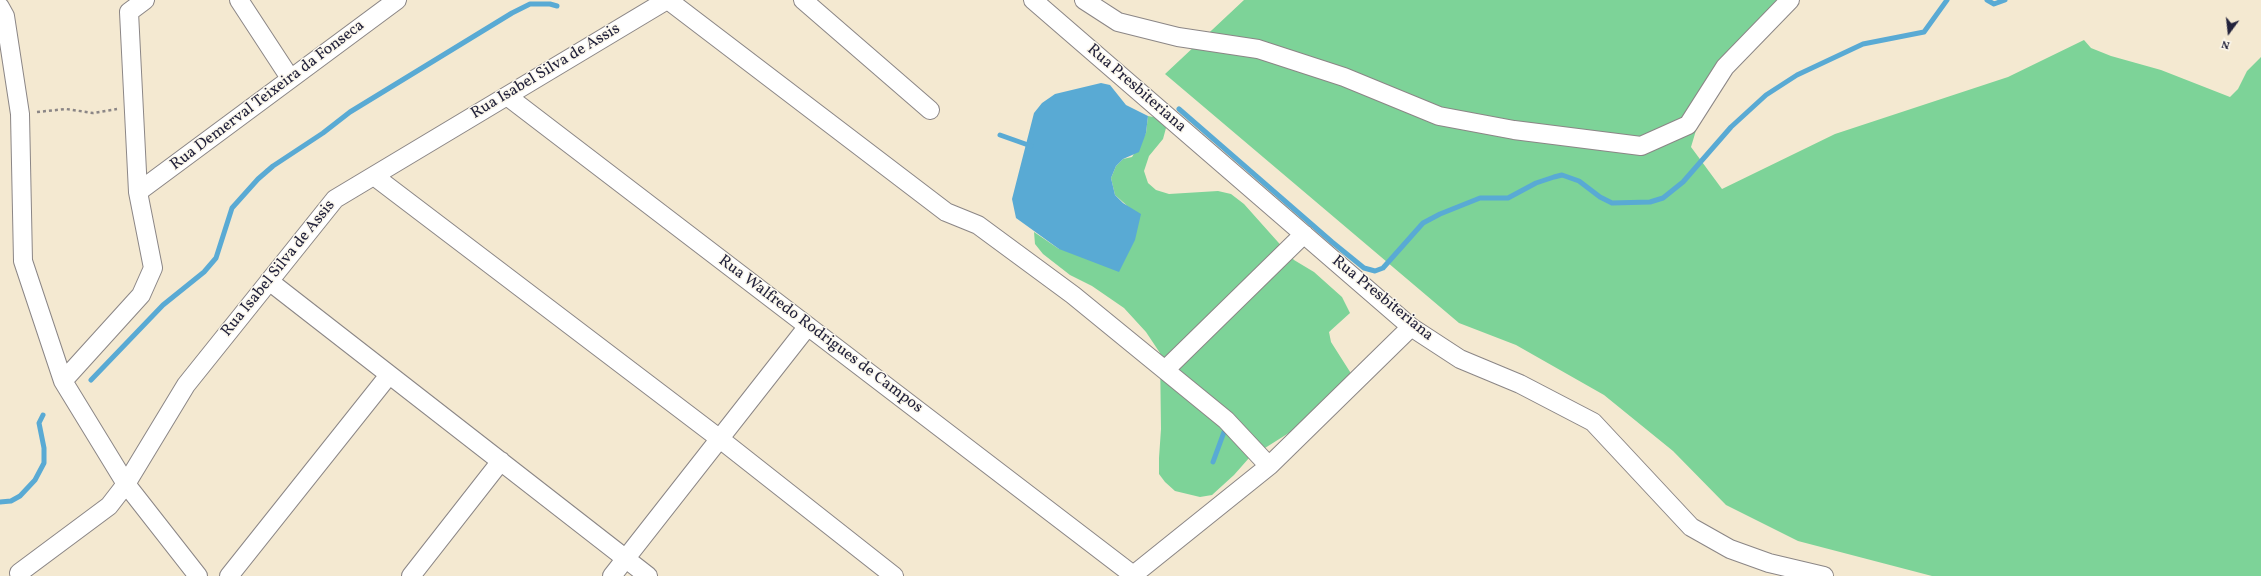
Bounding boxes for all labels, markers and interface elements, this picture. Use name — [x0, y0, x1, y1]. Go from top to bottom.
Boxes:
north arrow — [2209, 12, 2249, 52]
street label: Rua Demerval Teixeira da Fonseca — [167, 17, 369, 175]
street label: Rua Isabel Silva de Assis — [468, 20, 624, 124]
text: N — [2220, 36, 2232, 52]
street label: Rua Presbiteriana — [1082, 41, 1190, 137]
street label: Rua Isabel Silva de Assis — [218, 197, 340, 341]
street label: Rua Walfredo Rodrigues de Campos — [714, 252, 926, 418]
street label: Rua Presbiteriana — [1327, 252, 1437, 346]

